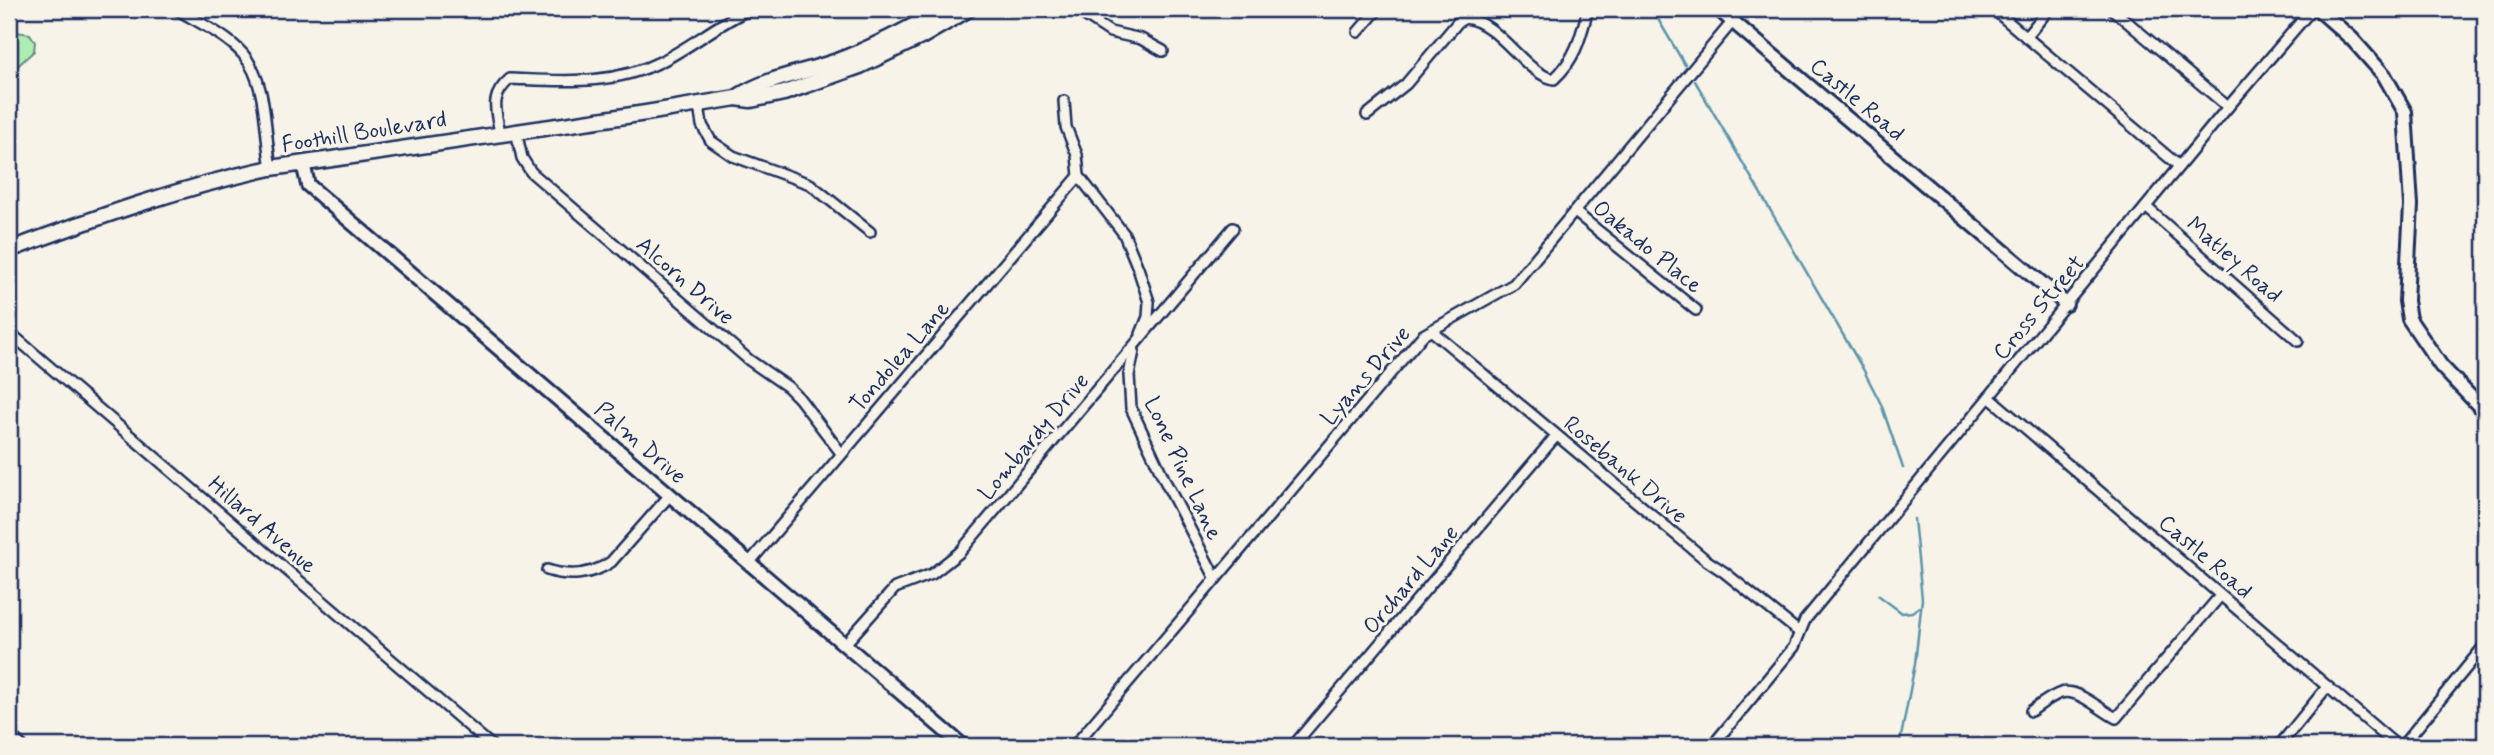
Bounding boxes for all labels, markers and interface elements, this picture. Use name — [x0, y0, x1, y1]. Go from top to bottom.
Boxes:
street label: Castle Road — [1803, 52, 1911, 149]
street label: Foothill Boulevard — [280, 105, 449, 161]
street label: Oakado Place — [1586, 194, 1708, 301]
street label: Matley Road — [2179, 210, 2288, 311]
street label: Alcorn Drive — [629, 231, 740, 333]
street label: Cross Street — [1987, 249, 2092, 367]
street label: Tondolea Lane — [844, 295, 957, 420]
street label: Lyans Drive — [1315, 320, 1418, 433]
street label: Lombardy Drive — [972, 367, 1097, 507]
street label: Lone Pine Lane — [1136, 392, 1229, 546]
street label: Palm Drive — [588, 395, 692, 492]
street label: Rosebank Drive — [1556, 410, 1693, 531]
street label: Hillard Avenue — [201, 470, 323, 581]
street label: Castle Road — [2151, 508, 2258, 607]
street label: Orchard Lane — [1357, 519, 1466, 641]

